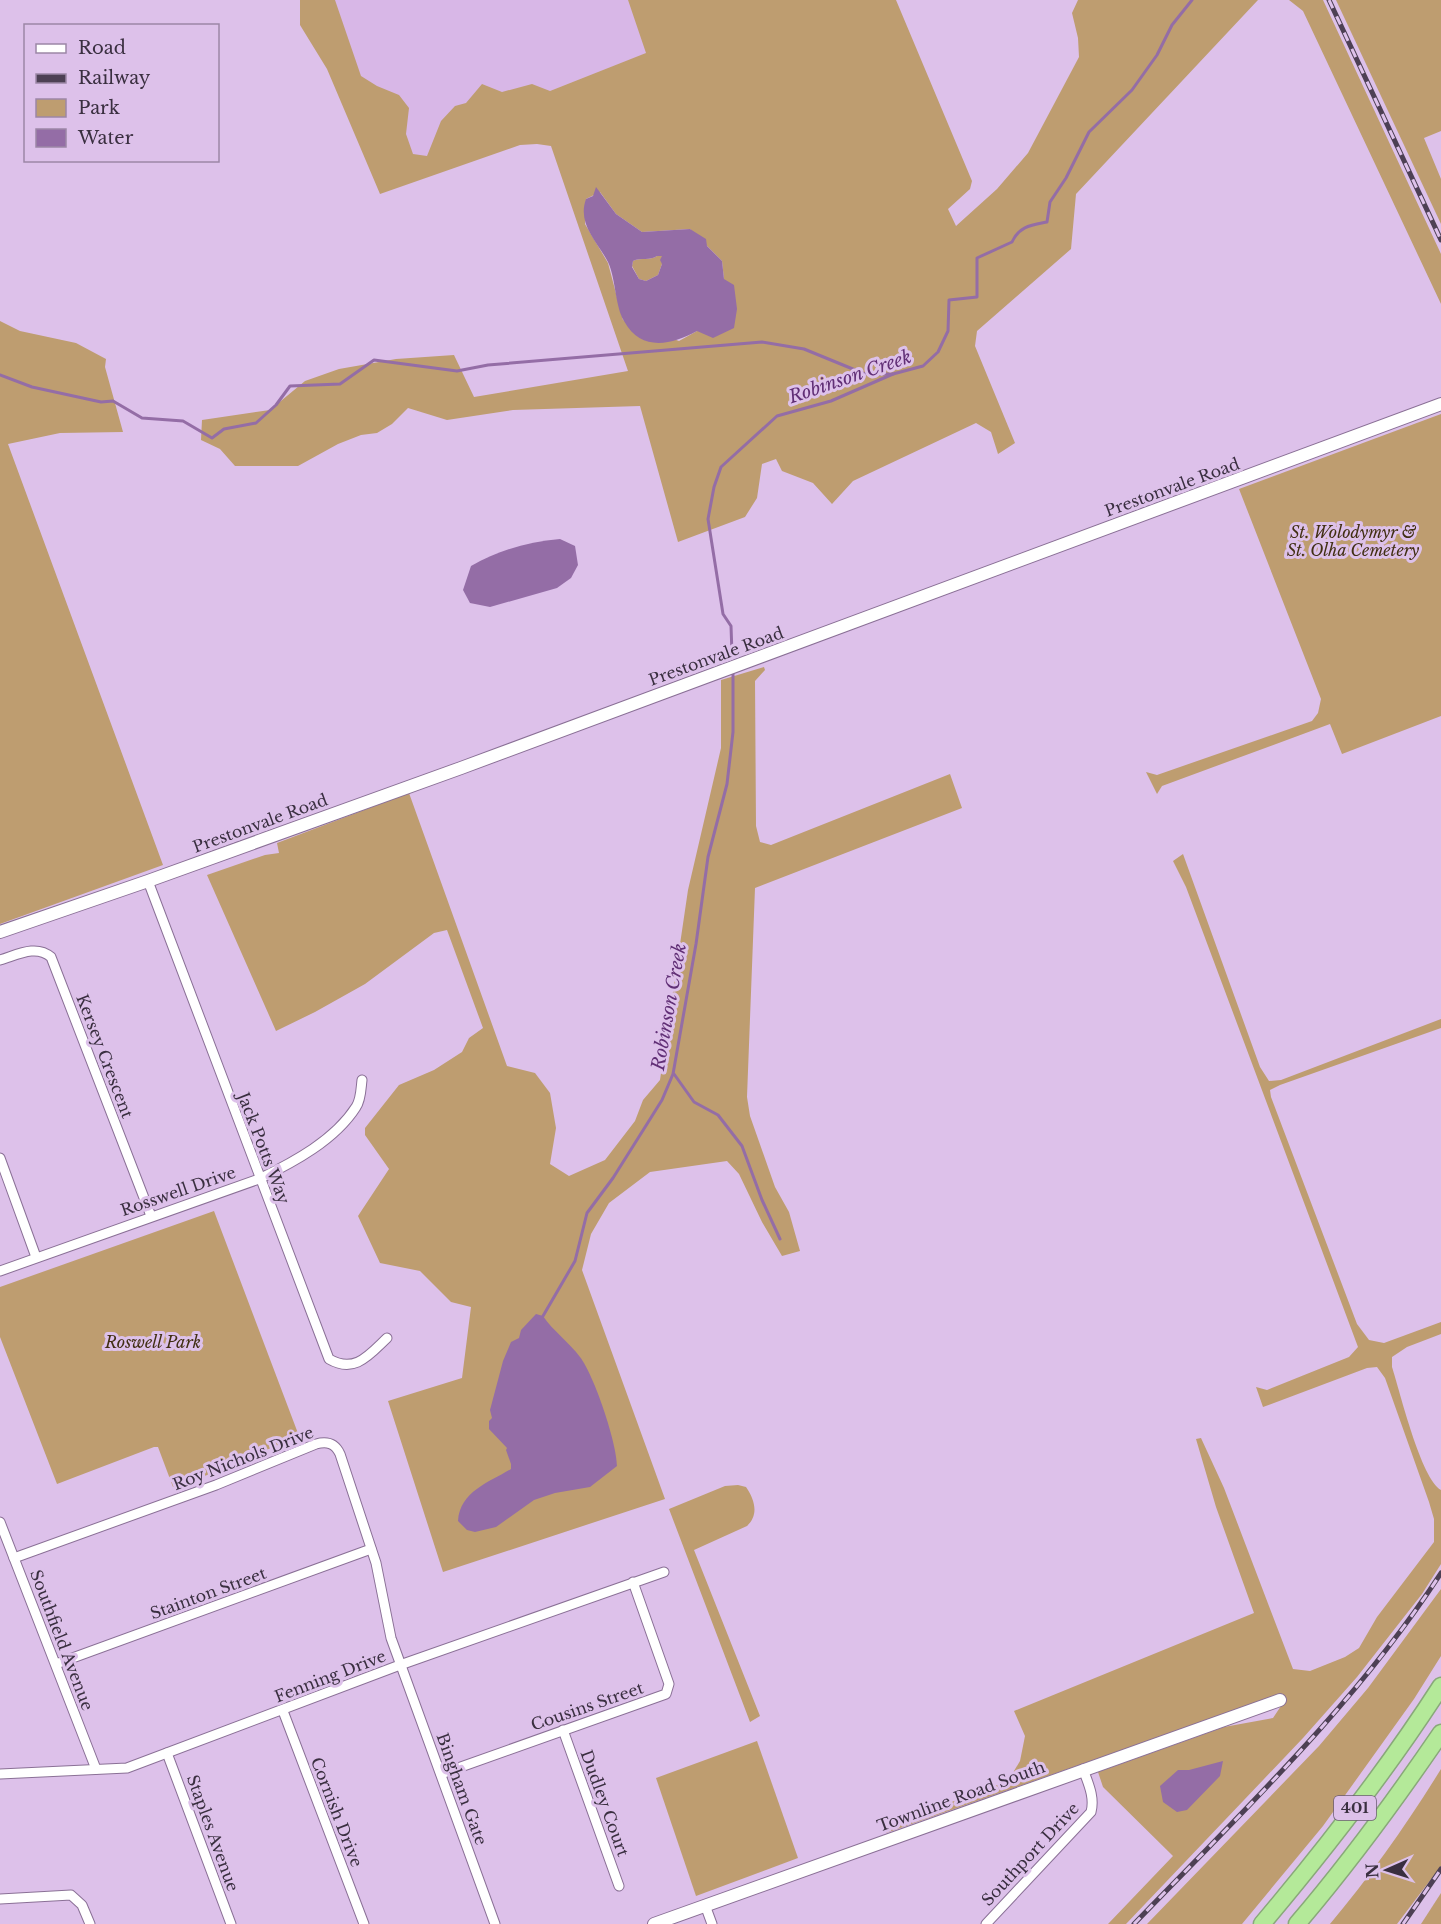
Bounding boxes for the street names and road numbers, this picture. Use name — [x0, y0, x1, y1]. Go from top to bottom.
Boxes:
street label: Prestonvale Road — [1102, 453, 1242, 521]
street label: Prestonvale Road — [646, 622, 786, 690]
street label: Prestonvale Road — [190, 789, 330, 857]
street label: Kersey Crescent — [72, 991, 138, 1121]
street label: Jack Potts Way — [233, 1088, 295, 1207]
street label: Rosswell Drive — [118, 1162, 238, 1220]
street label: Roy Nichols Drive — [170, 1422, 316, 1494]
street label: Stainton Street — [147, 1563, 269, 1623]
street label: Southfield Avenue — [26, 1567, 98, 1713]
street label: Fenning Drive — [272, 1646, 388, 1706]
street label: Cousins Street — [528, 1677, 646, 1735]
street label: Bingham Gate — [432, 1730, 492, 1848]
street label: Dudley Court — [576, 1747, 634, 1859]
street label: Cornish Drive — [307, 1754, 367, 1870]
street label: Townline Road South — [874, 1756, 1048, 1836]
street label: Staples Avenue — [183, 1772, 243, 1894]
road number: 401 — [1334, 1796, 1376, 1820]
street label: Southport Drive — [977, 1798, 1083, 1910]

